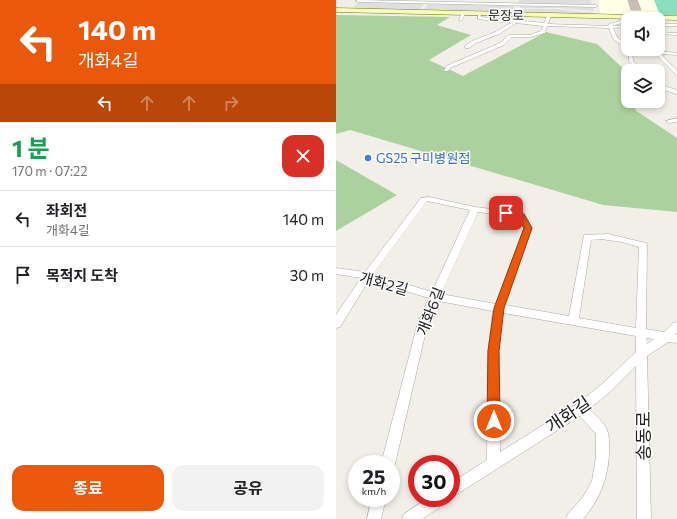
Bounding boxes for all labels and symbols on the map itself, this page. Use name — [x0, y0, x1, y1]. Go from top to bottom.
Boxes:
street label: 문장로 — [488, 7, 524, 23]
place label: GS25 구미병원점 — [376, 150, 470, 166]
marker: GS25 구미병원점 — [363, 153, 373, 163]
pin — [489, 196, 523, 230]
street label: 개화2길 — [358, 268, 410, 298]
street label: 개화6길 — [413, 284, 447, 338]
street label: 개화길 — [541, 391, 595, 437]
position arrow — [473, 400, 515, 442]
street label: 송동로 — [632, 411, 654, 461]
speed limit sign: 30 — [408, 455, 460, 507]

